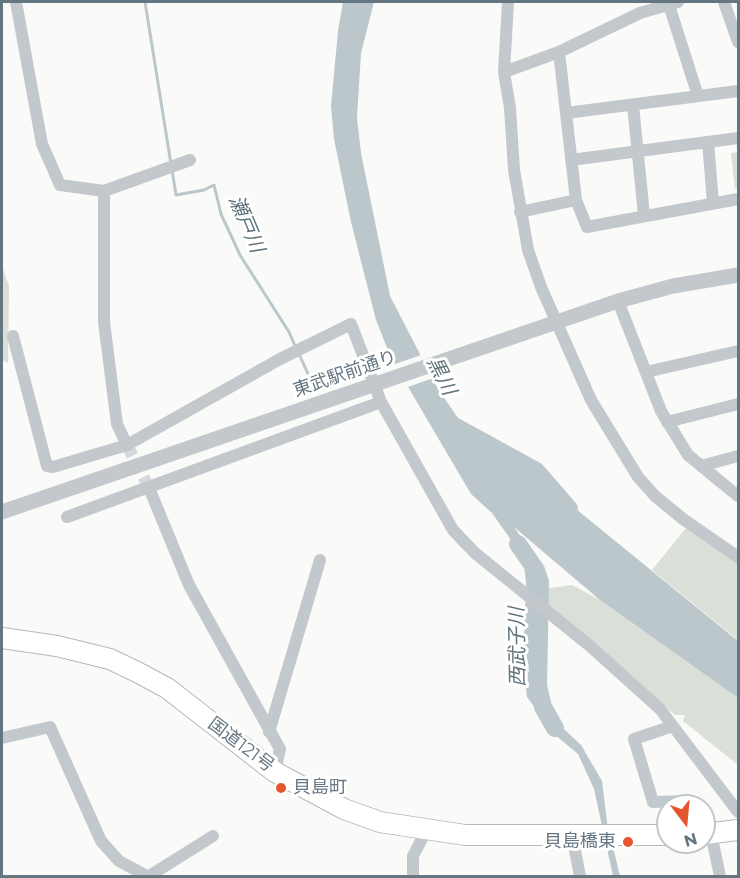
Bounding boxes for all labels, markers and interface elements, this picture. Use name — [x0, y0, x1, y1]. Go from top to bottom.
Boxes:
water label: 瀬戸川 — [223, 192, 269, 256]
street label: 東武駅前通り — [290, 346, 400, 402]
water label: 黒川 — [421, 353, 461, 399]
water label: 西武子川 — [505, 607, 531, 687]
street label: 国道121号 — [204, 713, 278, 777]
place label: 貝島町 — [293, 777, 347, 799]
marker: 貝島町 — [274, 781, 288, 795]
north arrow — [656, 794, 716, 854]
text: N — [682, 829, 699, 851]
place label: 貝島橋東 — [544, 831, 616, 853]
marker: 貝島橋東 — [621, 835, 635, 849]

